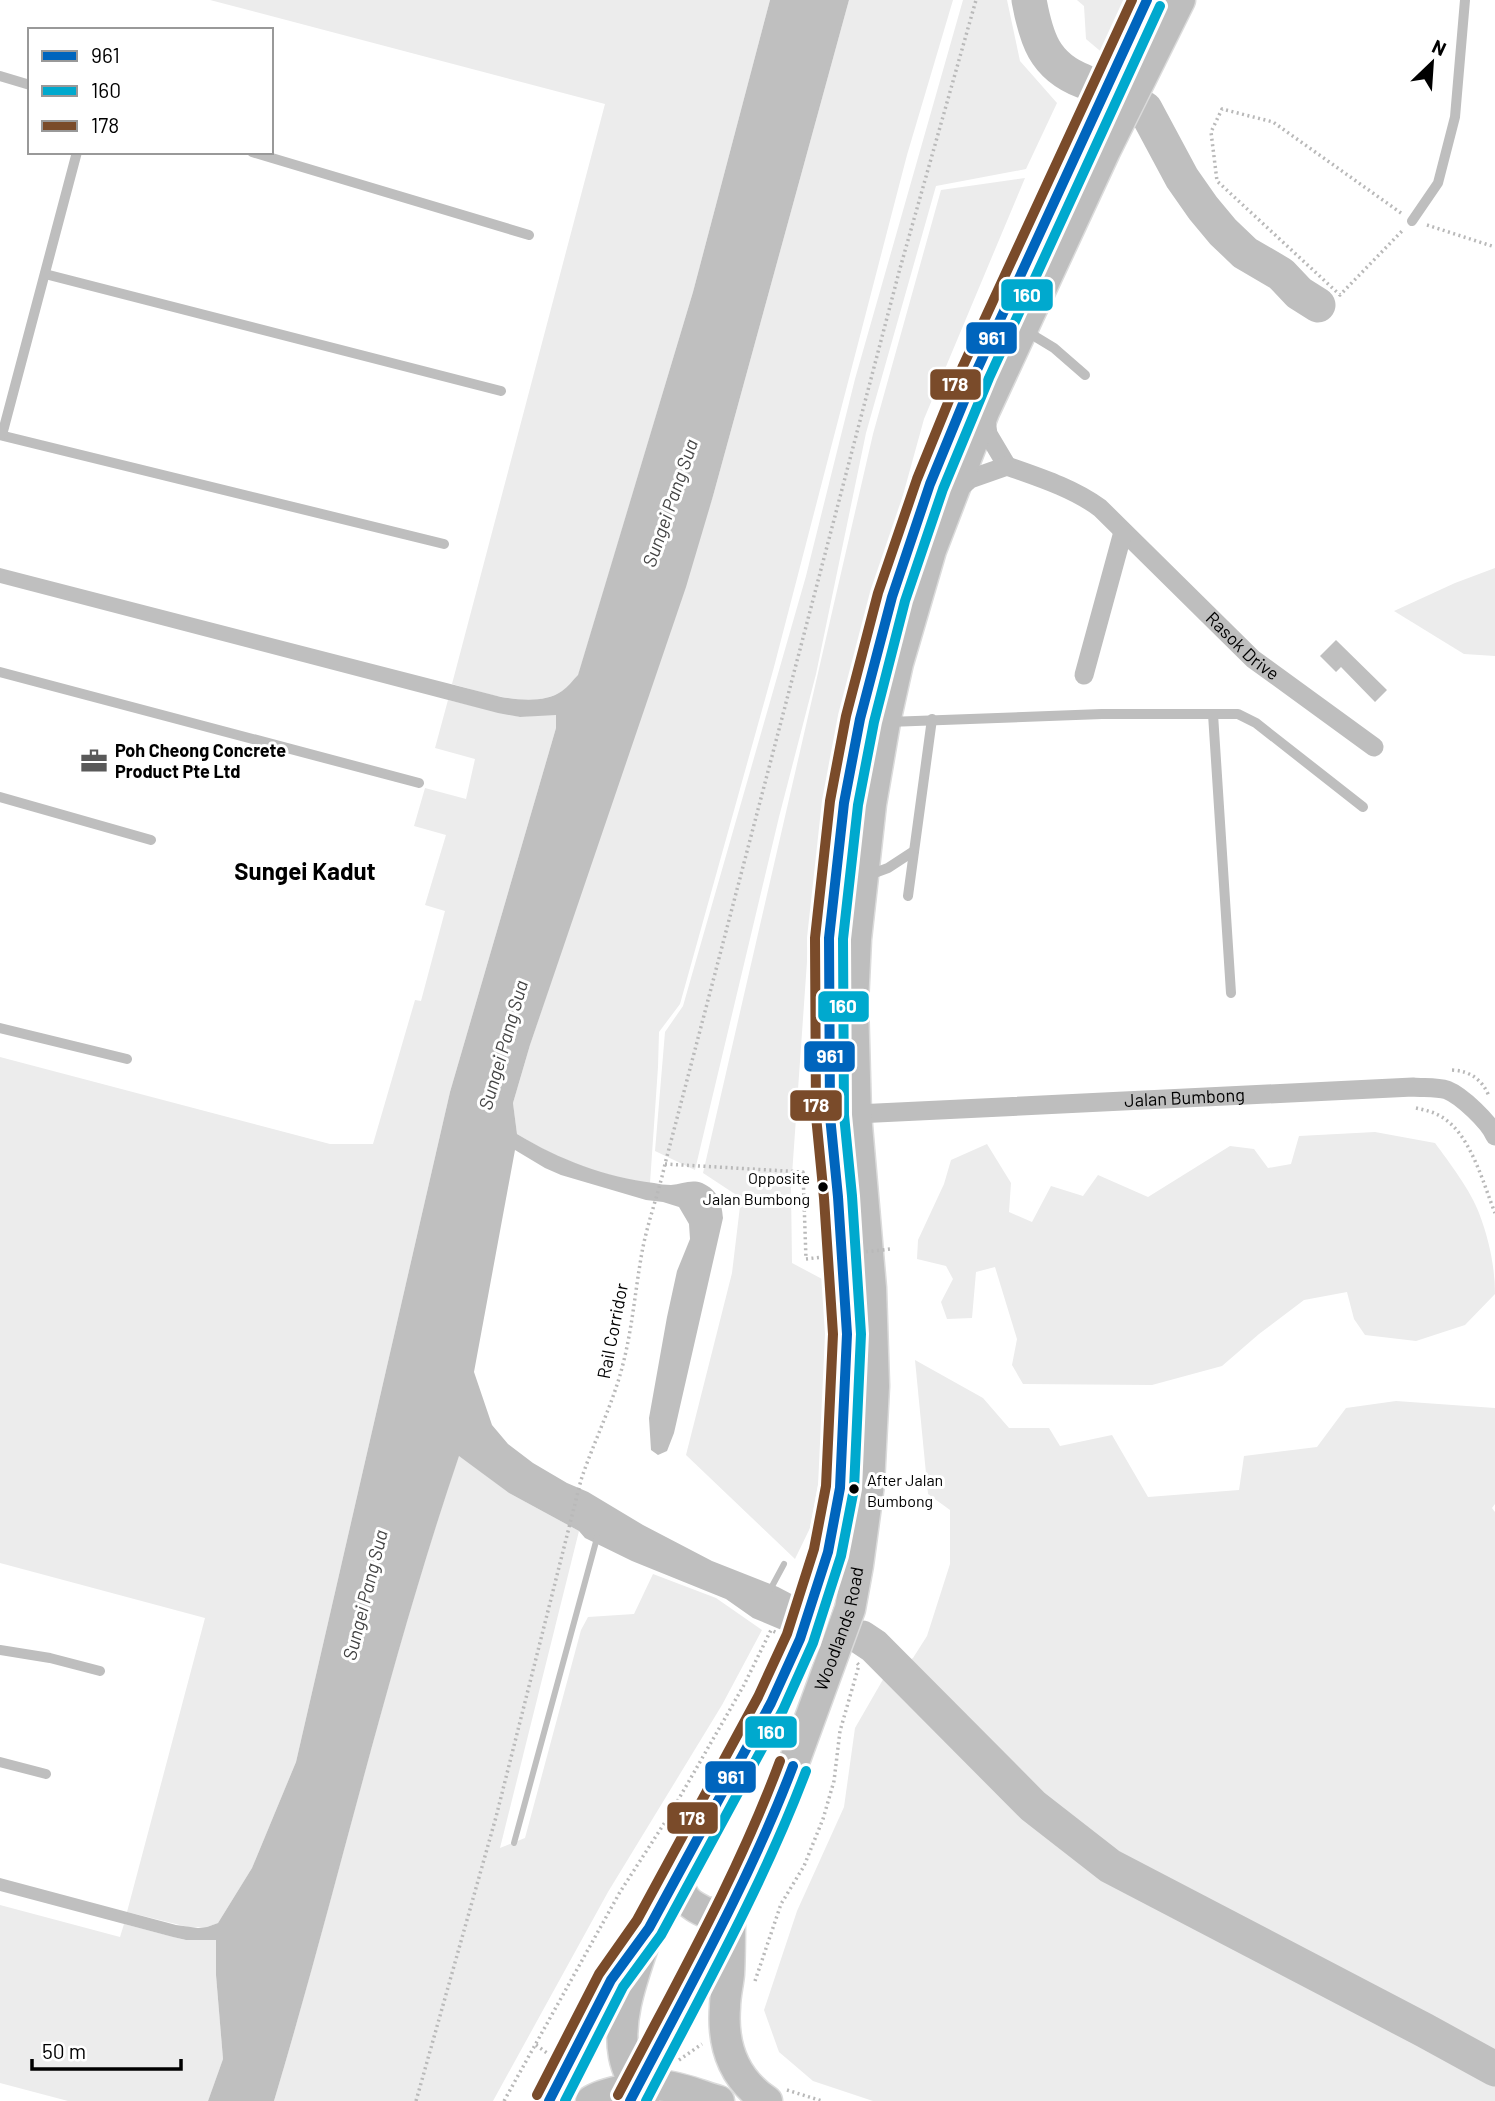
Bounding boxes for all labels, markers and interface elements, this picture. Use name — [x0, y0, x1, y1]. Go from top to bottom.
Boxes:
legend — [28, 28, 273, 154]
north arrow — [1397, 28, 1467, 98]
text: N — [1429, 34, 1450, 60]
text: 961 — [91, 42, 120, 67]
text: 160 — [91, 77, 121, 102]
text: 178 — [91, 112, 119, 137]
line badge: 160 — [1000, 278, 1054, 312]
text: 160 — [1013, 283, 1041, 306]
line badge: 961 — [965, 321, 1018, 355]
text: 961 — [979, 326, 1005, 349]
line badge: 178 — [929, 368, 982, 401]
text: 178 — [942, 372, 968, 395]
water label: Sungei Pang Sua — [637, 436, 702, 570]
street label: Rasok Drive — [1202, 607, 1284, 684]
place label: Poh Cheong Concrete Product Pte Ltd — [115, 739, 286, 782]
office icon: Poh Cheong Concrete Product Pte Ltd — [79, 746, 109, 776]
district label: Sungei Kadut — [234, 856, 376, 885]
water label: Sungei Pang Sua — [473, 977, 532, 1112]
line badge: 160 — [817, 990, 870, 1023]
text: 160 — [829, 994, 857, 1017]
line badge: 961 — [803, 1040, 856, 1073]
text: 961 — [817, 1044, 843, 1067]
street label: Jalan Bumbong — [1124, 1083, 1245, 1111]
line badge: 178 — [789, 1089, 843, 1122]
text: 178 — [803, 1093, 829, 1116]
place label: Opposite Jalan Bumbong — [703, 1168, 810, 1208]
marker: Opposite Jalan Bumbong — [816, 1180, 830, 1194]
street label: Rail Corridor — [592, 1281, 632, 1381]
place label: After Jalan Bumbong — [867, 1470, 943, 1510]
marker: After Jalan Bumbong — [847, 1482, 861, 1496]
water label: Sungei Pang Sua — [337, 1527, 392, 1663]
street label: Woodlands Road — [809, 1565, 867, 1694]
line badge: 160 — [744, 1715, 798, 1749]
text: 160 — [757, 1720, 785, 1743]
line badge: 961 — [704, 1760, 757, 1794]
text: 961 — [718, 1765, 744, 1788]
line badge: 178 — [666, 1801, 719, 1835]
text: 178 — [679, 1806, 705, 1829]
scale bar — [32, 2028, 180, 2072]
text: 50 m — [42, 2038, 86, 2063]

